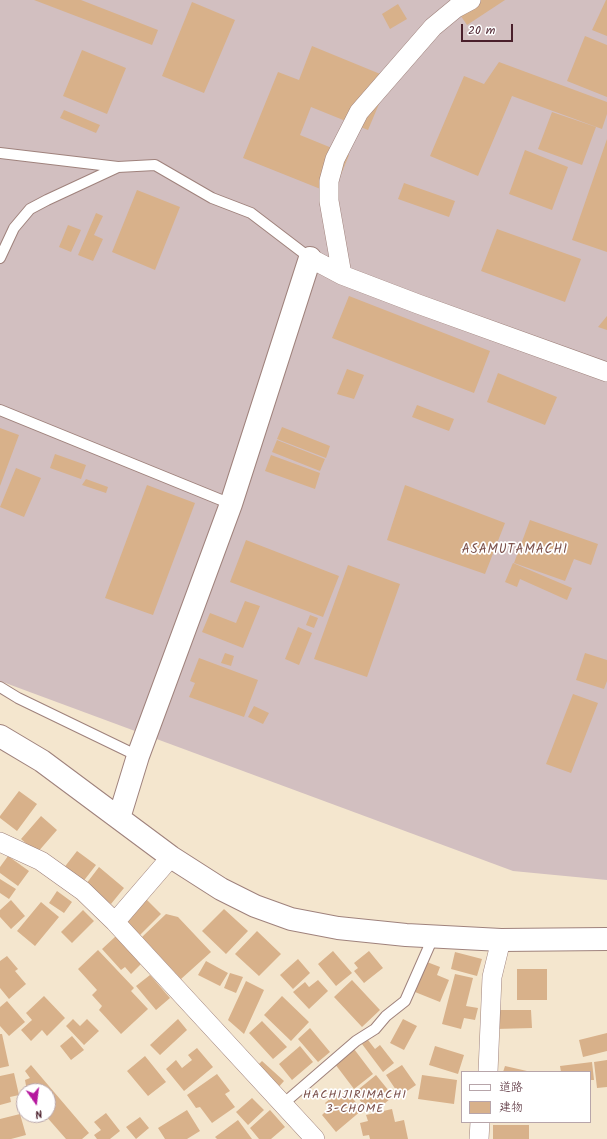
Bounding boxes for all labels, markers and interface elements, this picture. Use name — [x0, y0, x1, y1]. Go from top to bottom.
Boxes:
scale bar — [463, 16, 515, 42]
text: 20 m — [468, 21, 495, 40]
district label: ASAMUTAMACHI — [462, 543, 568, 559]
legend — [461, 1071, 591, 1123]
text: 道路 — [499, 1078, 523, 1097]
north arrow — [16, 1083, 56, 1123]
district label: HACHIJIRIMACHI 3-CHOME — [303, 1089, 407, 1117]
text: 建物 — [499, 1098, 523, 1117]
text: N — [33, 1104, 44, 1123]

